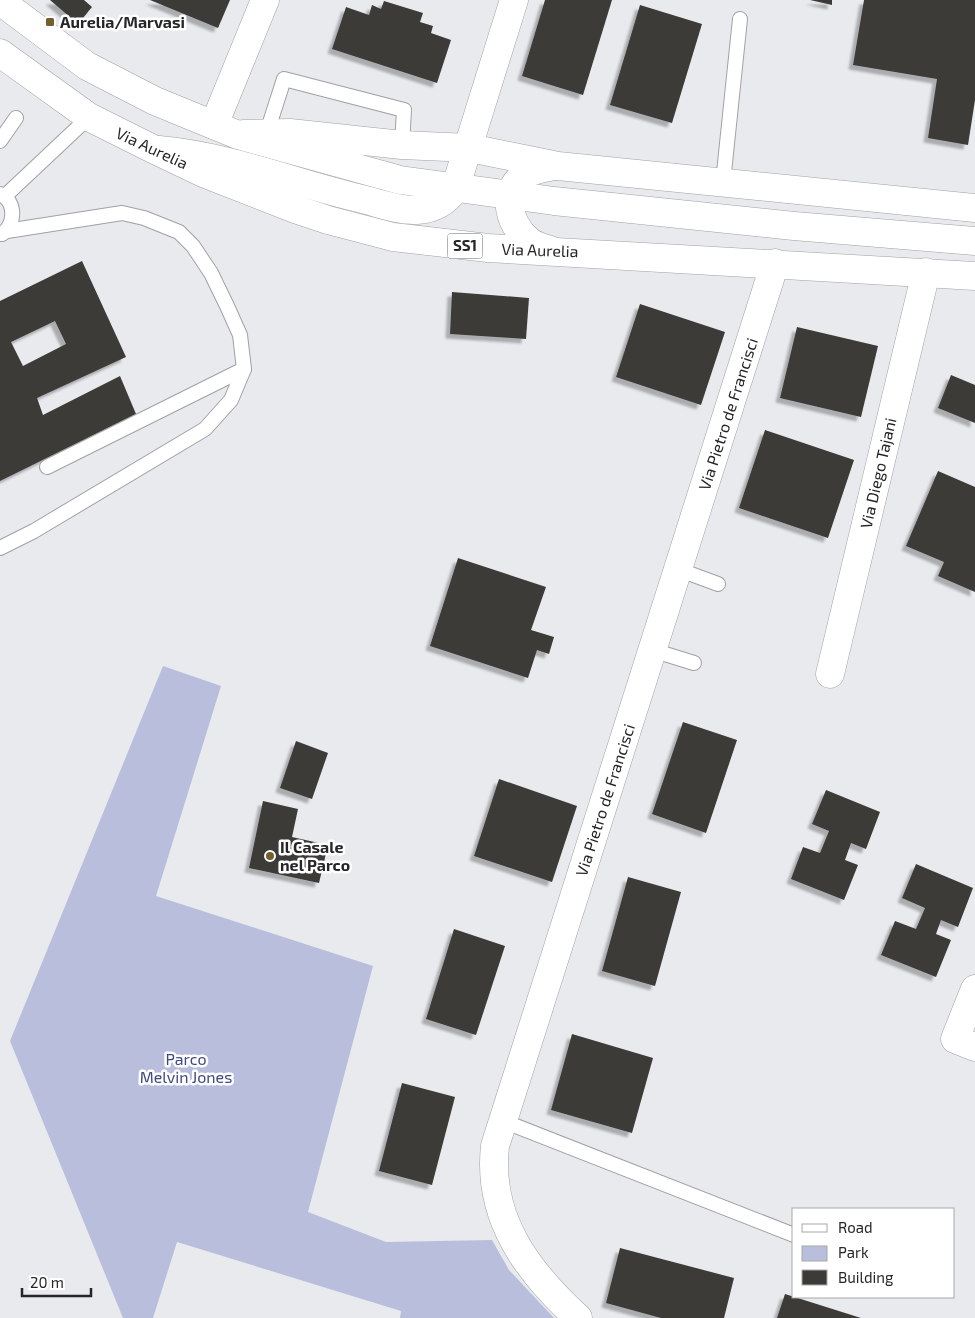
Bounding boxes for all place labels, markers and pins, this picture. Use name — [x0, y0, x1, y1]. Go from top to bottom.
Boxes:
place label: Aurelia/Marvasi — [60, 12, 185, 31]
marker: Aurelia/Marvasi — [44, 16, 56, 28]
place label: Il Casale nel Parco — [280, 837, 350, 874]
marker: Il Casale nel Parco — [264, 850, 276, 862]

